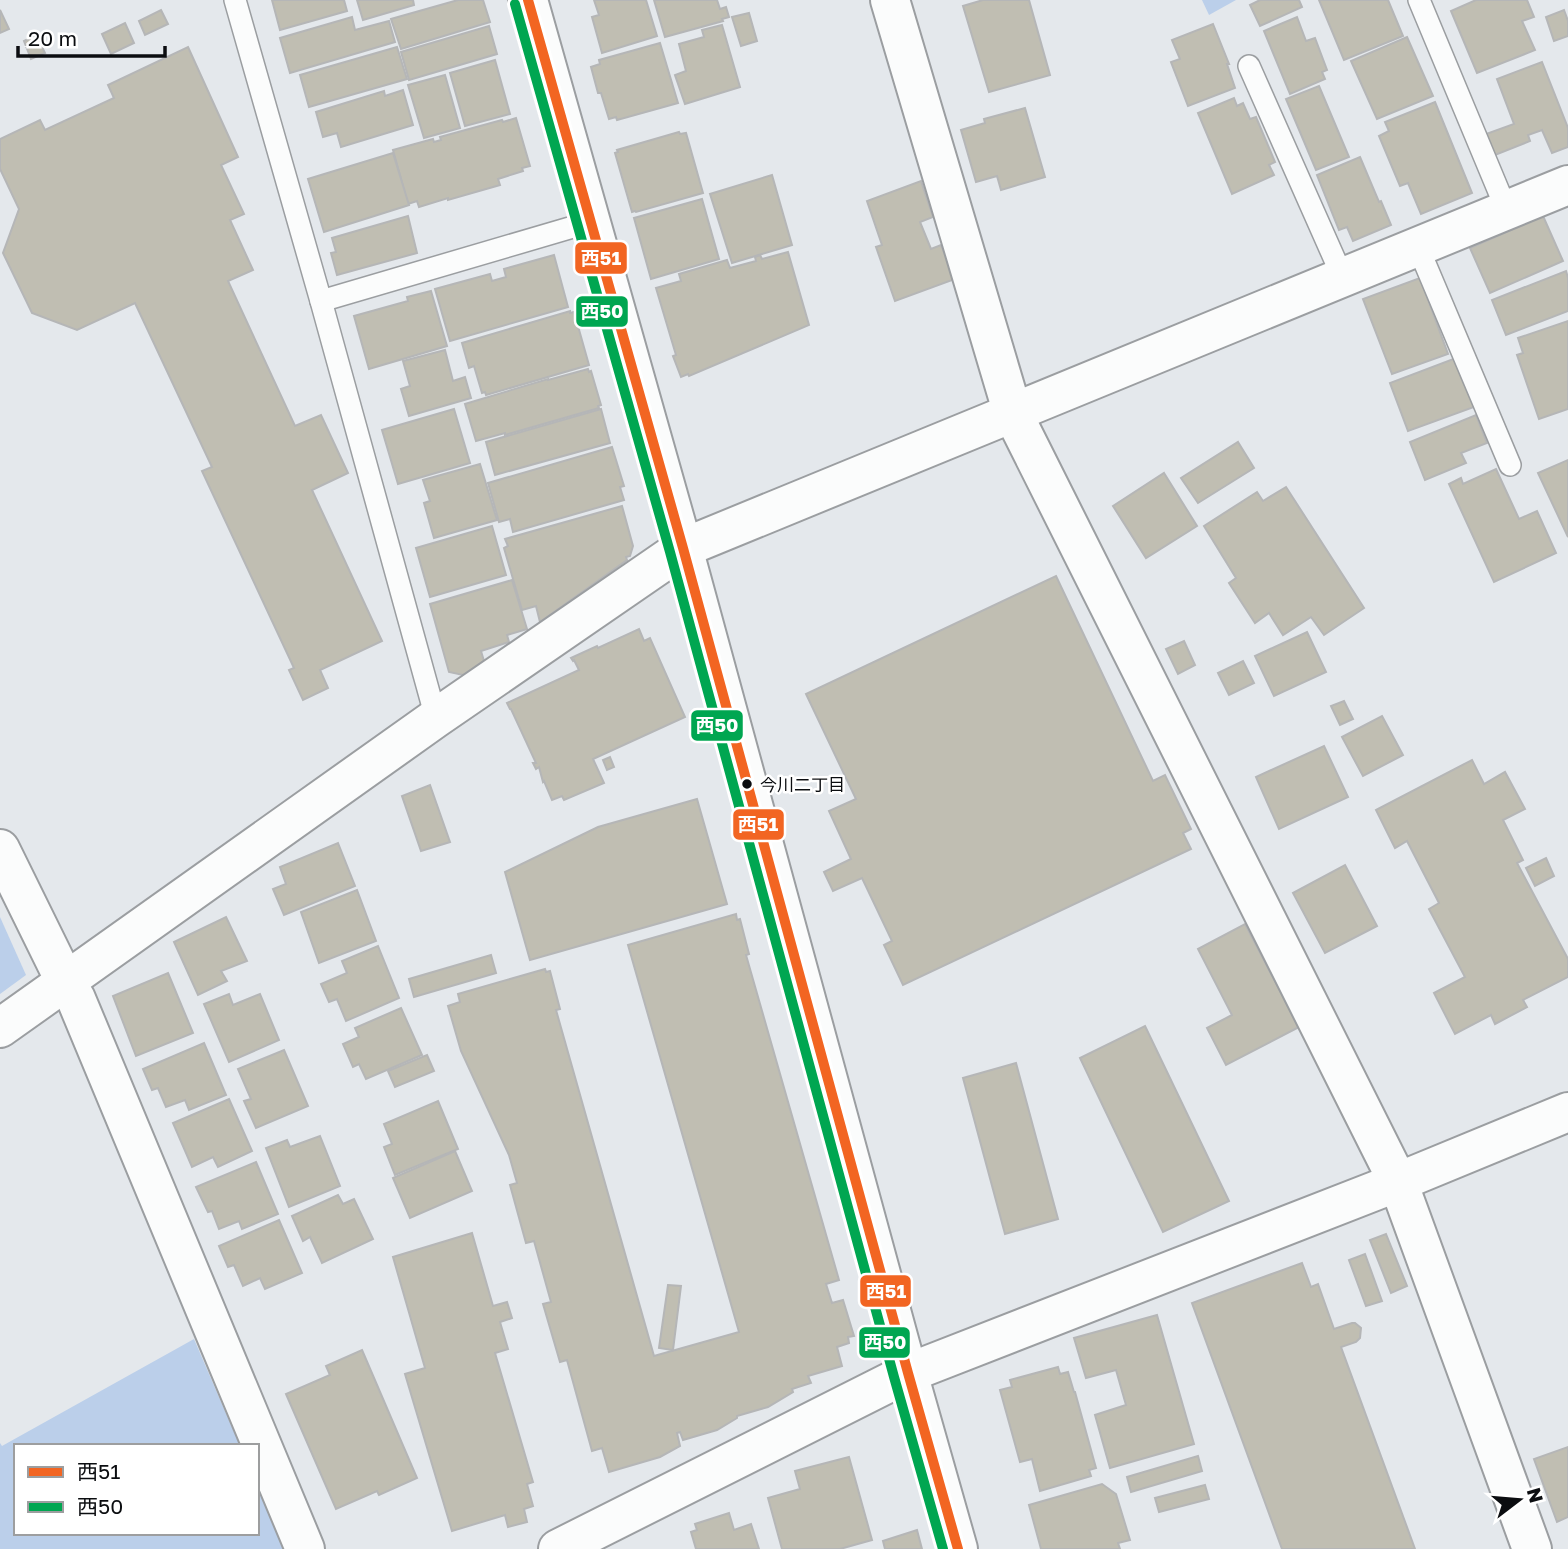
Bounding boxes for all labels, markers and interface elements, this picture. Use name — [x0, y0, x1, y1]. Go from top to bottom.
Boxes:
scale bar — [18, 14, 164, 58]
text: 20 m — [28, 25, 77, 51]
line badge: 西51 — [574, 241, 628, 275]
text: 西51 — [581, 246, 621, 269]
line badge: 西50 — [575, 295, 629, 328]
text: 西50 — [581, 299, 623, 322]
line badge: 西50 — [690, 709, 744, 742]
text: 西50 — [696, 713, 738, 736]
place label: 今川二丁目 — [760, 774, 845, 795]
marker: 今川二丁目 — [740, 777, 754, 791]
line badge: 西51 — [732, 808, 785, 841]
text: 西51 — [738, 812, 778, 835]
line badge: 西51 — [859, 1274, 912, 1308]
text: 西51 — [866, 1279, 906, 1302]
line badge: 西50 — [858, 1326, 911, 1359]
text: 西50 — [864, 1330, 906, 1353]
legend — [14, 1444, 259, 1535]
text: 西51 — [77, 1458, 120, 1484]
north arrow — [1484, 1465, 1554, 1535]
text: N — [1523, 1485, 1549, 1505]
text: 西50 — [77, 1493, 123, 1519]

